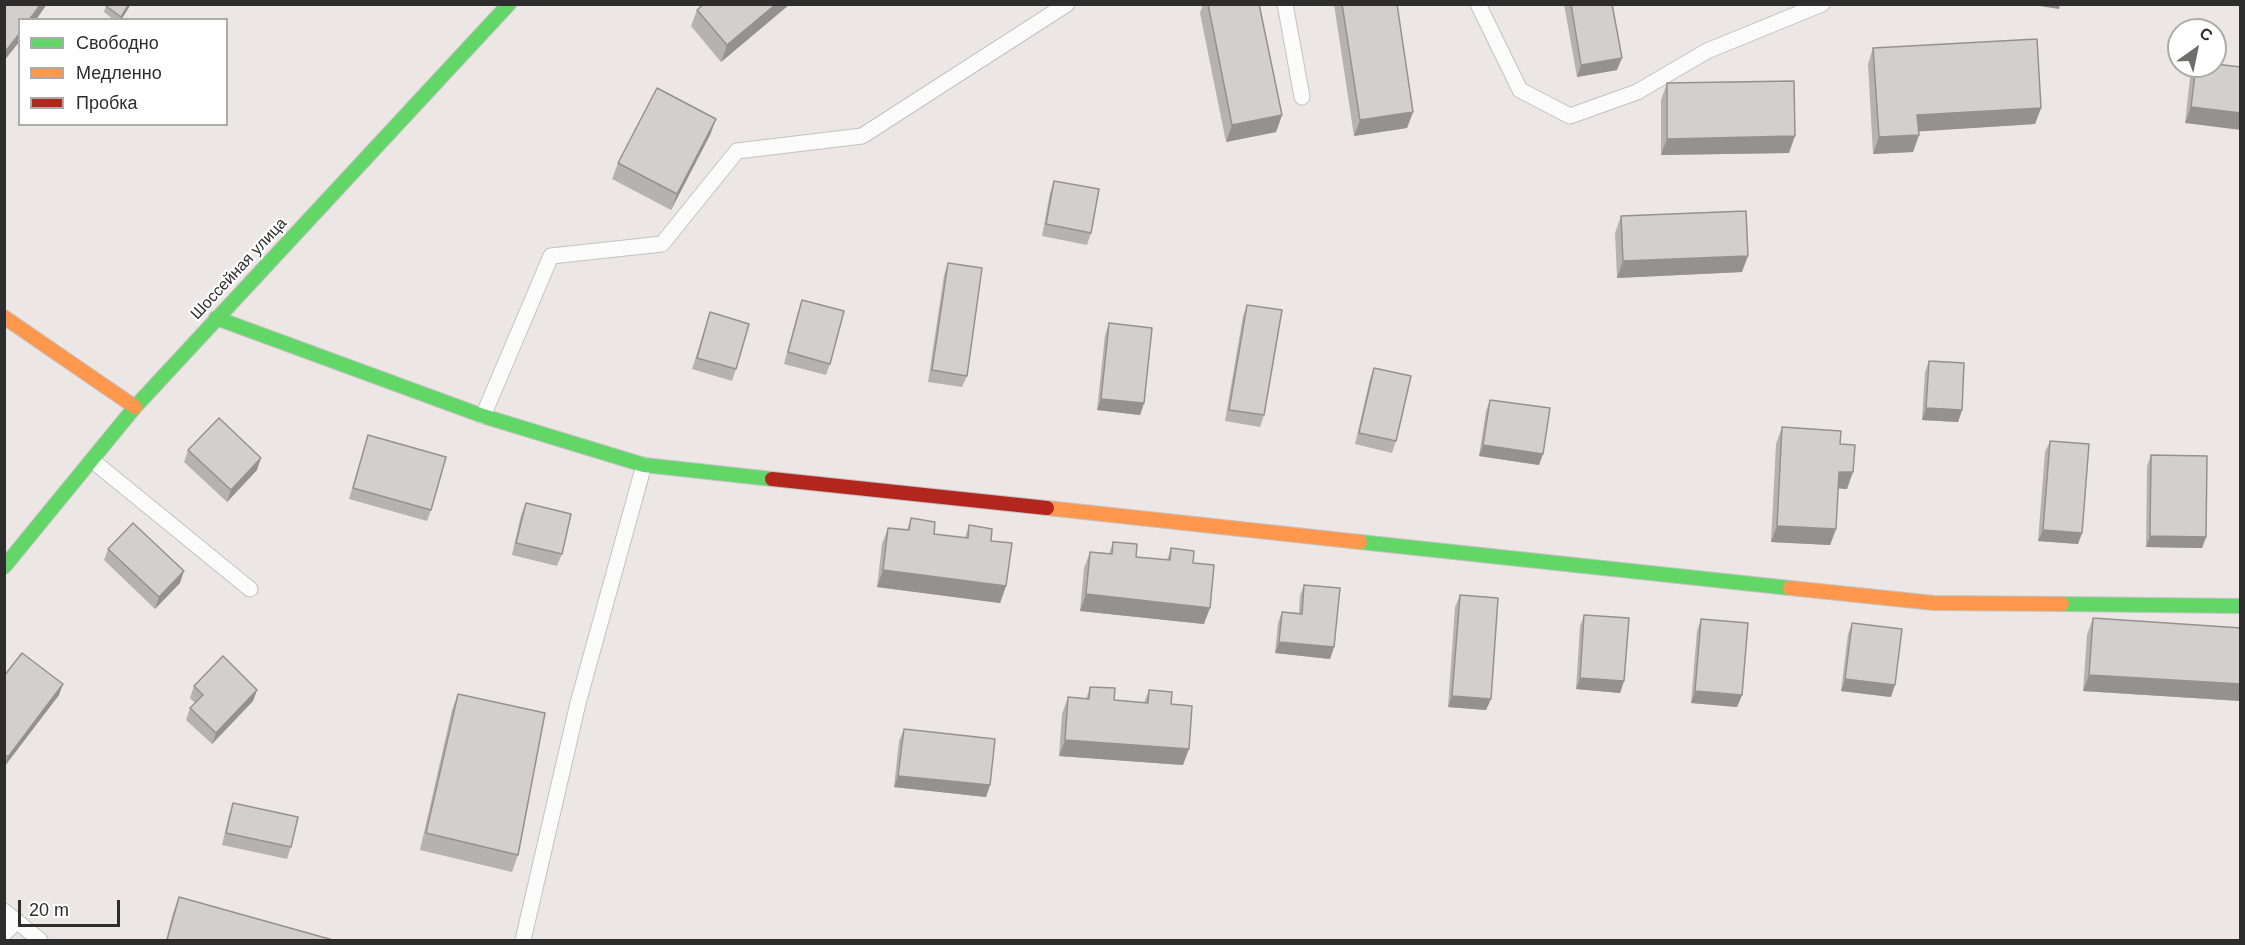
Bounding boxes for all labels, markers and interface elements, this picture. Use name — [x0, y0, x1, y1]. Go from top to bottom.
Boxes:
legend — [18, 18, 228, 126]
north arrow — [2167, 18, 2227, 78]
text: С — [2197, 24, 2215, 44]
text: Свободно — [76, 33, 159, 53]
text: Медленно — [76, 63, 162, 83]
text: Пробка — [76, 93, 138, 113]
street label: Шоссейная улица — [187, 214, 291, 324]
scale bar — [21, 888, 123, 926]
text: 20 m — [29, 900, 69, 920]

